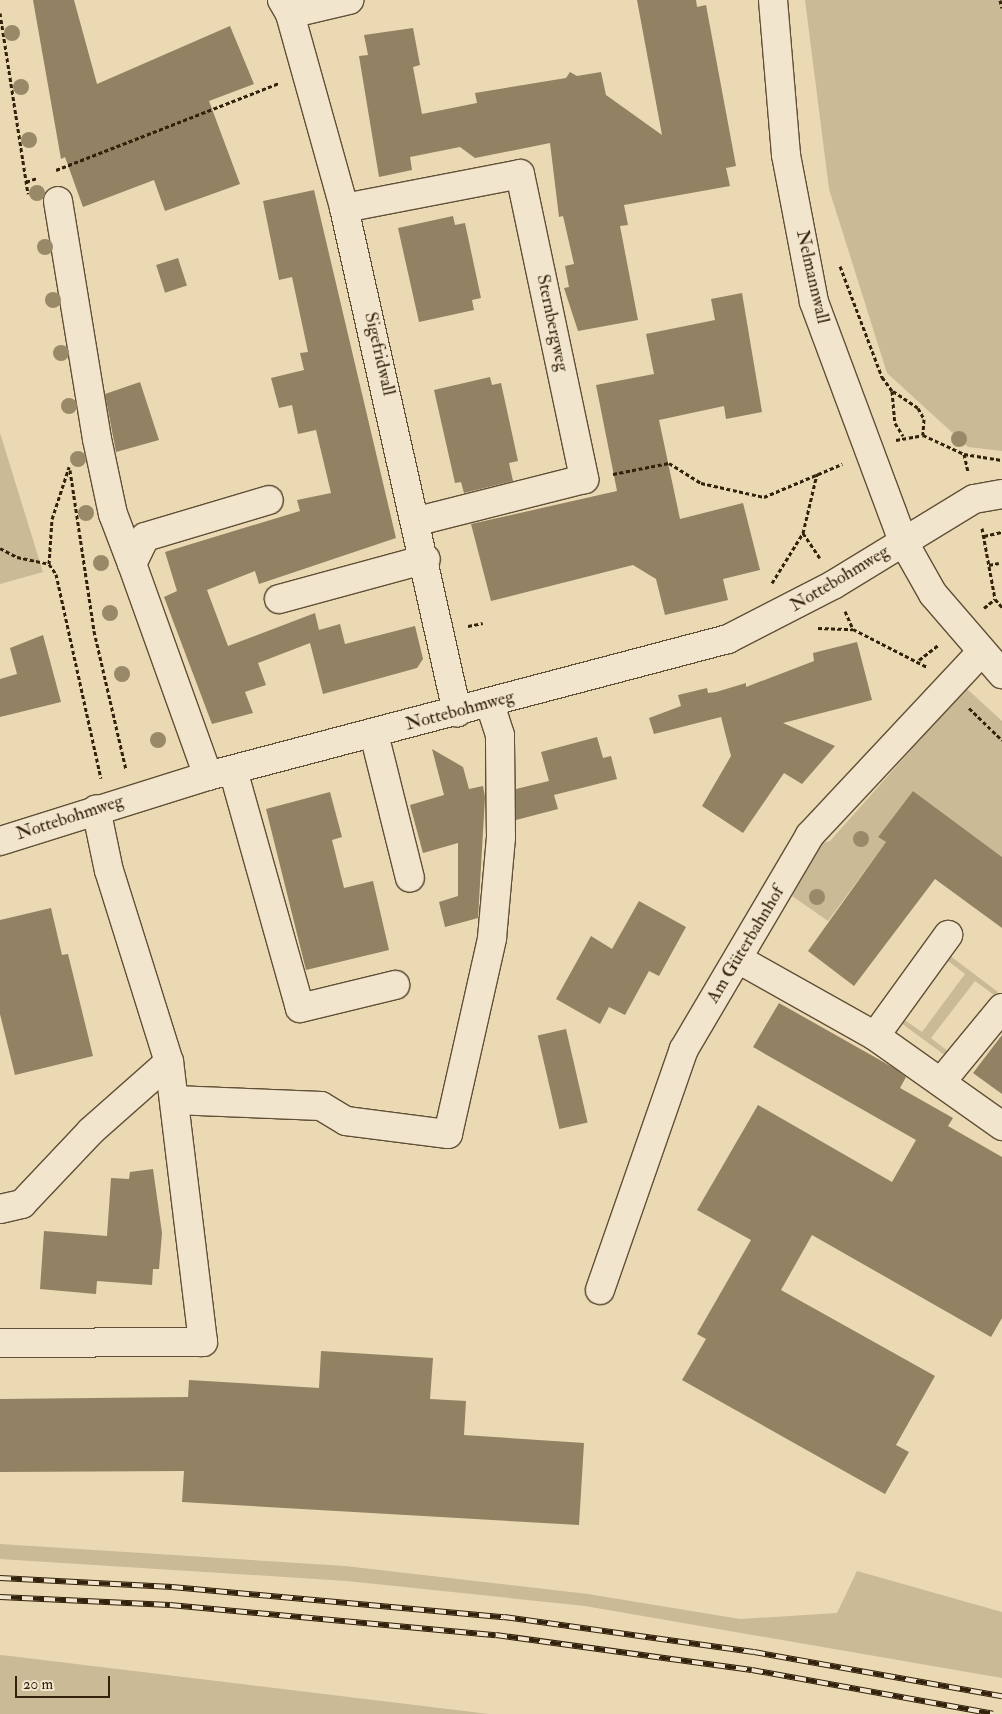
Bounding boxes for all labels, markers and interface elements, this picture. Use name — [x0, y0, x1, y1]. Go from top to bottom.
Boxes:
street label: Nelmannwall — [791, 228, 833, 326]
street label: Sternbergweg — [531, 273, 573, 373]
street label: Sigefridwall — [359, 310, 399, 398]
street label: Nottebohmweg — [787, 541, 893, 617]
street label: Nottebohmweg — [403, 686, 517, 736]
street label: Nottebohmweg — [14, 791, 126, 845]
street label: Am Güterbahnhof — [703, 883, 789, 1007]
scale bar — [18, 1666, 112, 1698]
text: 20 m — [23, 1675, 53, 1694]

